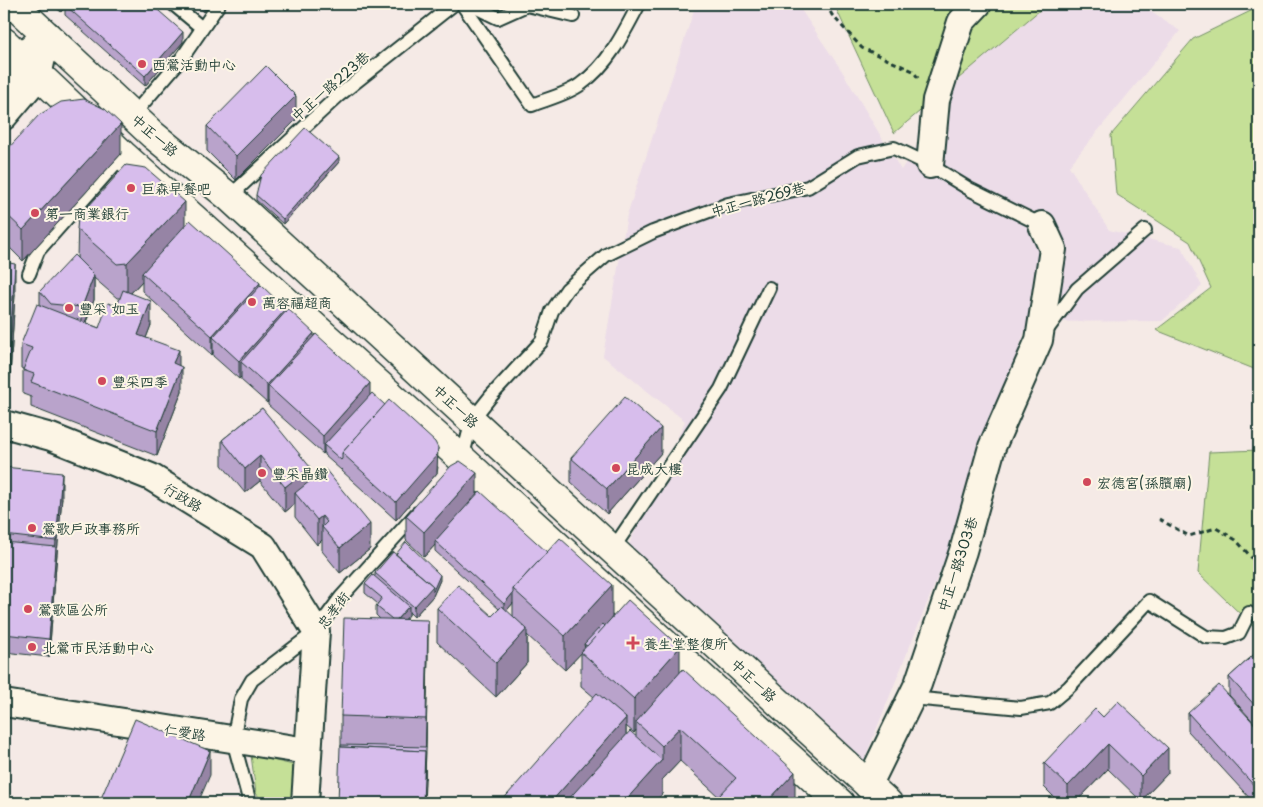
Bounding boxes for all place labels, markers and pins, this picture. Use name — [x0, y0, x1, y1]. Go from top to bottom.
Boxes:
place label: 西鶯活動中心 — [152, 54, 236, 75]
marker: 西鶯活動中心 — [136, 58, 148, 70]
place label: 巨森早餐吧 — [141, 178, 211, 199]
marker: 巨森早餐吧 — [125, 182, 137, 194]
place label: 第一商業銀行 — [45, 203, 129, 224]
marker: 第一商業銀行 — [29, 207, 41, 219]
place label: 萬容福超商 — [262, 292, 332, 313]
marker: 萬容福超商 — [246, 296, 258, 308]
place label: 豐采 如玉 — [79, 298, 140, 319]
marker: 豐采 如玉 — [63, 302, 75, 314]
place label: 豐采四季 — [112, 371, 168, 392]
marker: 豐采四季 — [96, 375, 108, 387]
place label: 昆成大樓 — [626, 458, 682, 479]
marker: 昆成大樓 — [610, 462, 622, 474]
place label: 豐采晶鑽 — [272, 463, 328, 484]
marker: 豐采晶鑽 — [256, 467, 268, 479]
place label: 宏德宮(孫臏廟) — [1097, 472, 1192, 493]
marker: 宏德宮(孫臏廟) — [1081, 476, 1093, 488]
place label: 鶯歌戶政事務所 — [42, 518, 140, 539]
marker: 鶯歌戶政事務所 — [26, 522, 38, 534]
place label: 鶯歌區公所 — [38, 599, 108, 620]
marker: 鶯歌區公所 — [22, 603, 34, 615]
place label: 養生堂整復所 — [644, 633, 728, 654]
marker: 養生堂整復所 — [626, 636, 640, 650]
place label: 北鶯市民活動中心 — [42, 637, 154, 658]
marker: 北鶯市民活動中心 — [26, 641, 38, 653]

